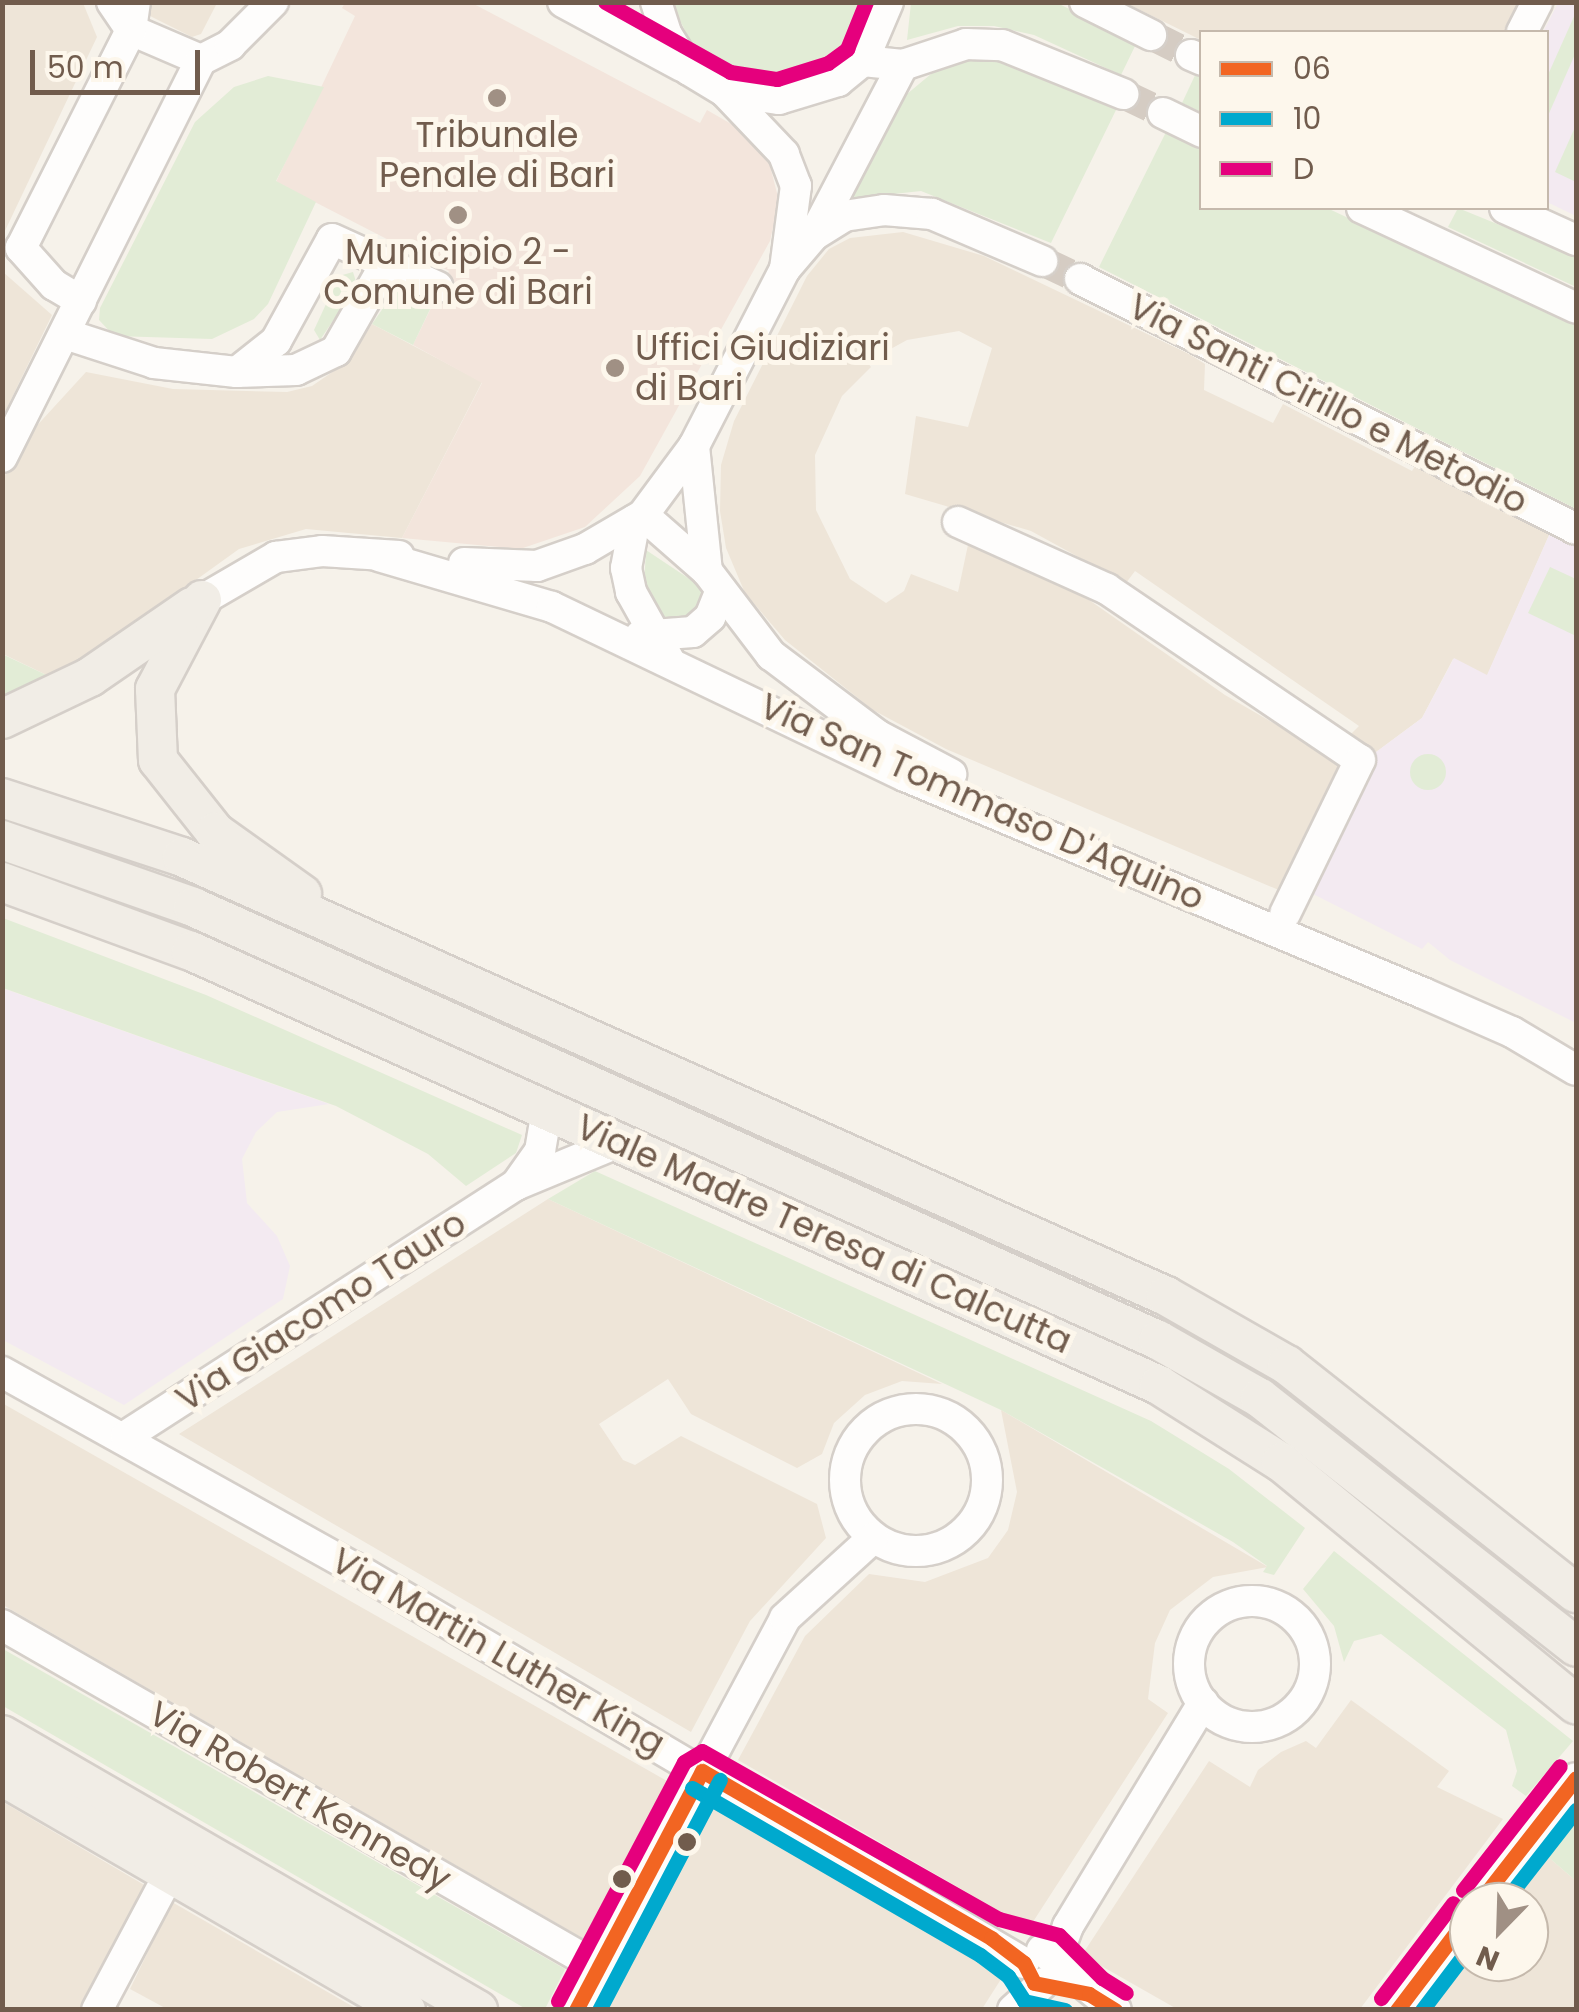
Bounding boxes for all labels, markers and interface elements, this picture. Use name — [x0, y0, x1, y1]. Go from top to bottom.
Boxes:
scale bar — [35, 30, 205, 92]
legend — [1199, 30, 1549, 210]
text: 50 m — [47, 46, 124, 89]
text: 06 — [1293, 47, 1331, 90]
marker: Tribunale Penale di Bari — [486, 87, 508, 109]
text: 10 — [1293, 97, 1321, 140]
place label: Tribunale Penale di Bari — [379, 114, 615, 196]
text: D — [1293, 147, 1314, 190]
marker: Municipio 2 - Comune di Bari — [447, 204, 469, 226]
place label: Municipio 2 - Comune di Bari — [323, 231, 593, 313]
street label: Via Santi Cirillo e Metodio — [1122, 285, 1534, 523]
place label: Uffici Giudiziari di Bari — [635, 327, 890, 409]
marker: Uffici Giudiziari di Bari — [604, 357, 626, 379]
street label: Via San Tommaso D'Aquino — [753, 685, 1211, 919]
street label: Viale Madre Teresa di Calcutta — [570, 1106, 1078, 1362]
street label: Via Giacomo Tauro — [168, 1202, 474, 1420]
street label: Via Martin Luther King — [324, 1539, 672, 1765]
street label: Via Robert Kennedy — [141, 1692, 459, 1900]
unlabelled marker — [677, 1832, 697, 1852]
unlabelled marker — [612, 1869, 632, 1889]
north arrow — [1449, 1882, 1549, 1982]
text: N — [1471, 1936, 1505, 1980]

